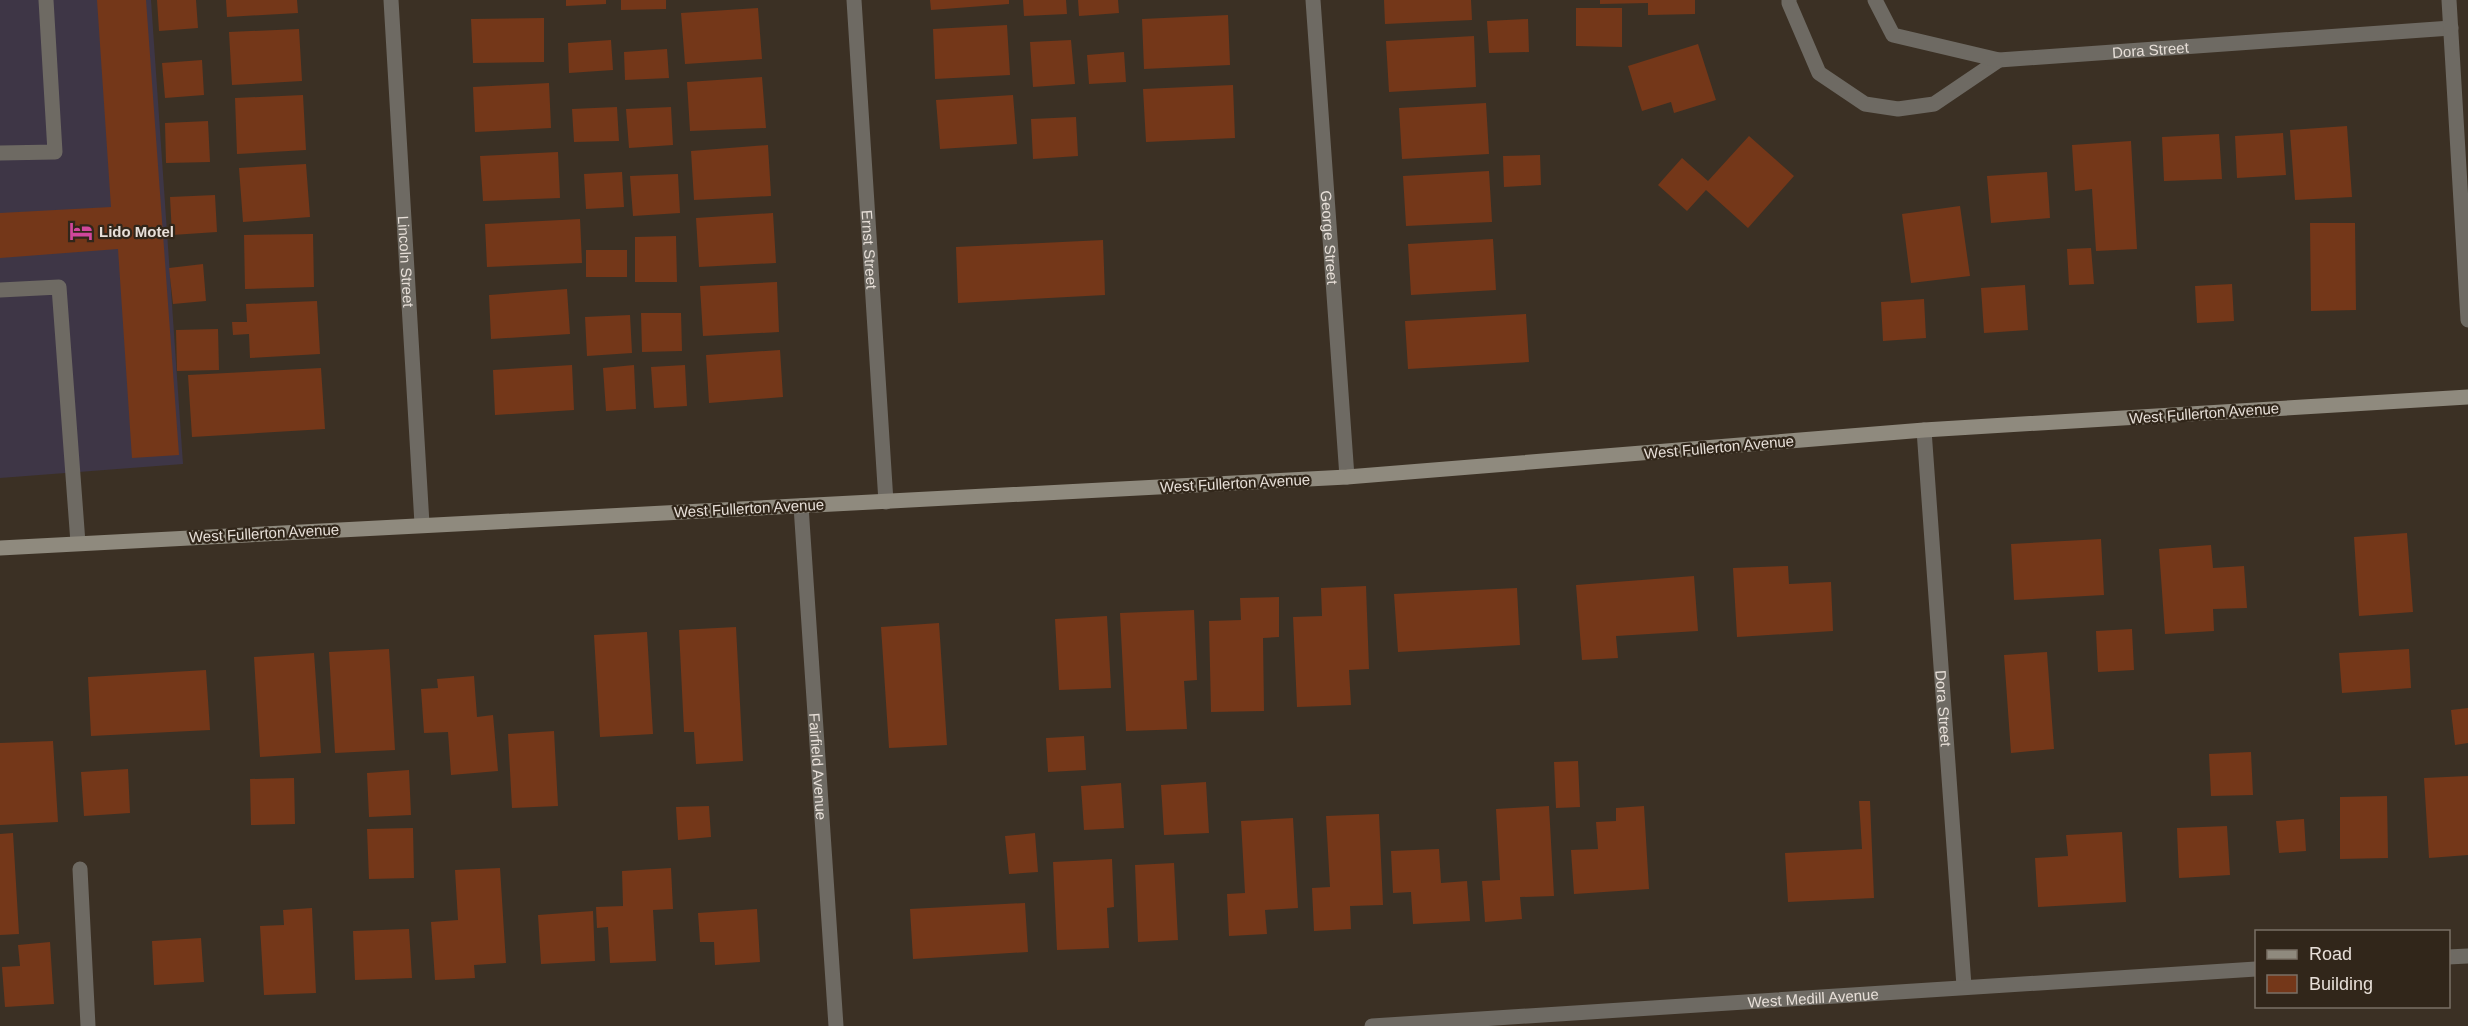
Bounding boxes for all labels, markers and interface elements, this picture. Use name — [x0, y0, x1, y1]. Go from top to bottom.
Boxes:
street label: Dora Street — [2111, 38, 2190, 60]
street label: George Street — [1318, 190, 1342, 286]
street label: Ernst Street — [859, 209, 881, 290]
street label: Lincoln Street — [395, 215, 418, 309]
hotel icon: Lido Motel — [68, 218, 94, 244]
place label: Lido Motel — [99, 223, 174, 240]
street label: West Fullerton Avenue — [2128, 399, 2280, 427]
street label: West Fullerton Avenue — [1643, 432, 1795, 462]
street label: West Fullerton Avenue — [1159, 471, 1311, 495]
street label: West Fullerton Avenue — [673, 496, 825, 520]
street label: West Fullerton Avenue — [188, 521, 340, 545]
street label: Dora Street — [1933, 669, 1955, 748]
street label: Fairfield Avenue — [806, 712, 831, 821]
legend — [2255, 930, 2450, 1008]
text: Road — [2309, 944, 2352, 964]
text: Building — [2309, 974, 2373, 994]
street label: West Medill Avenue — [1747, 985, 1879, 1010]

